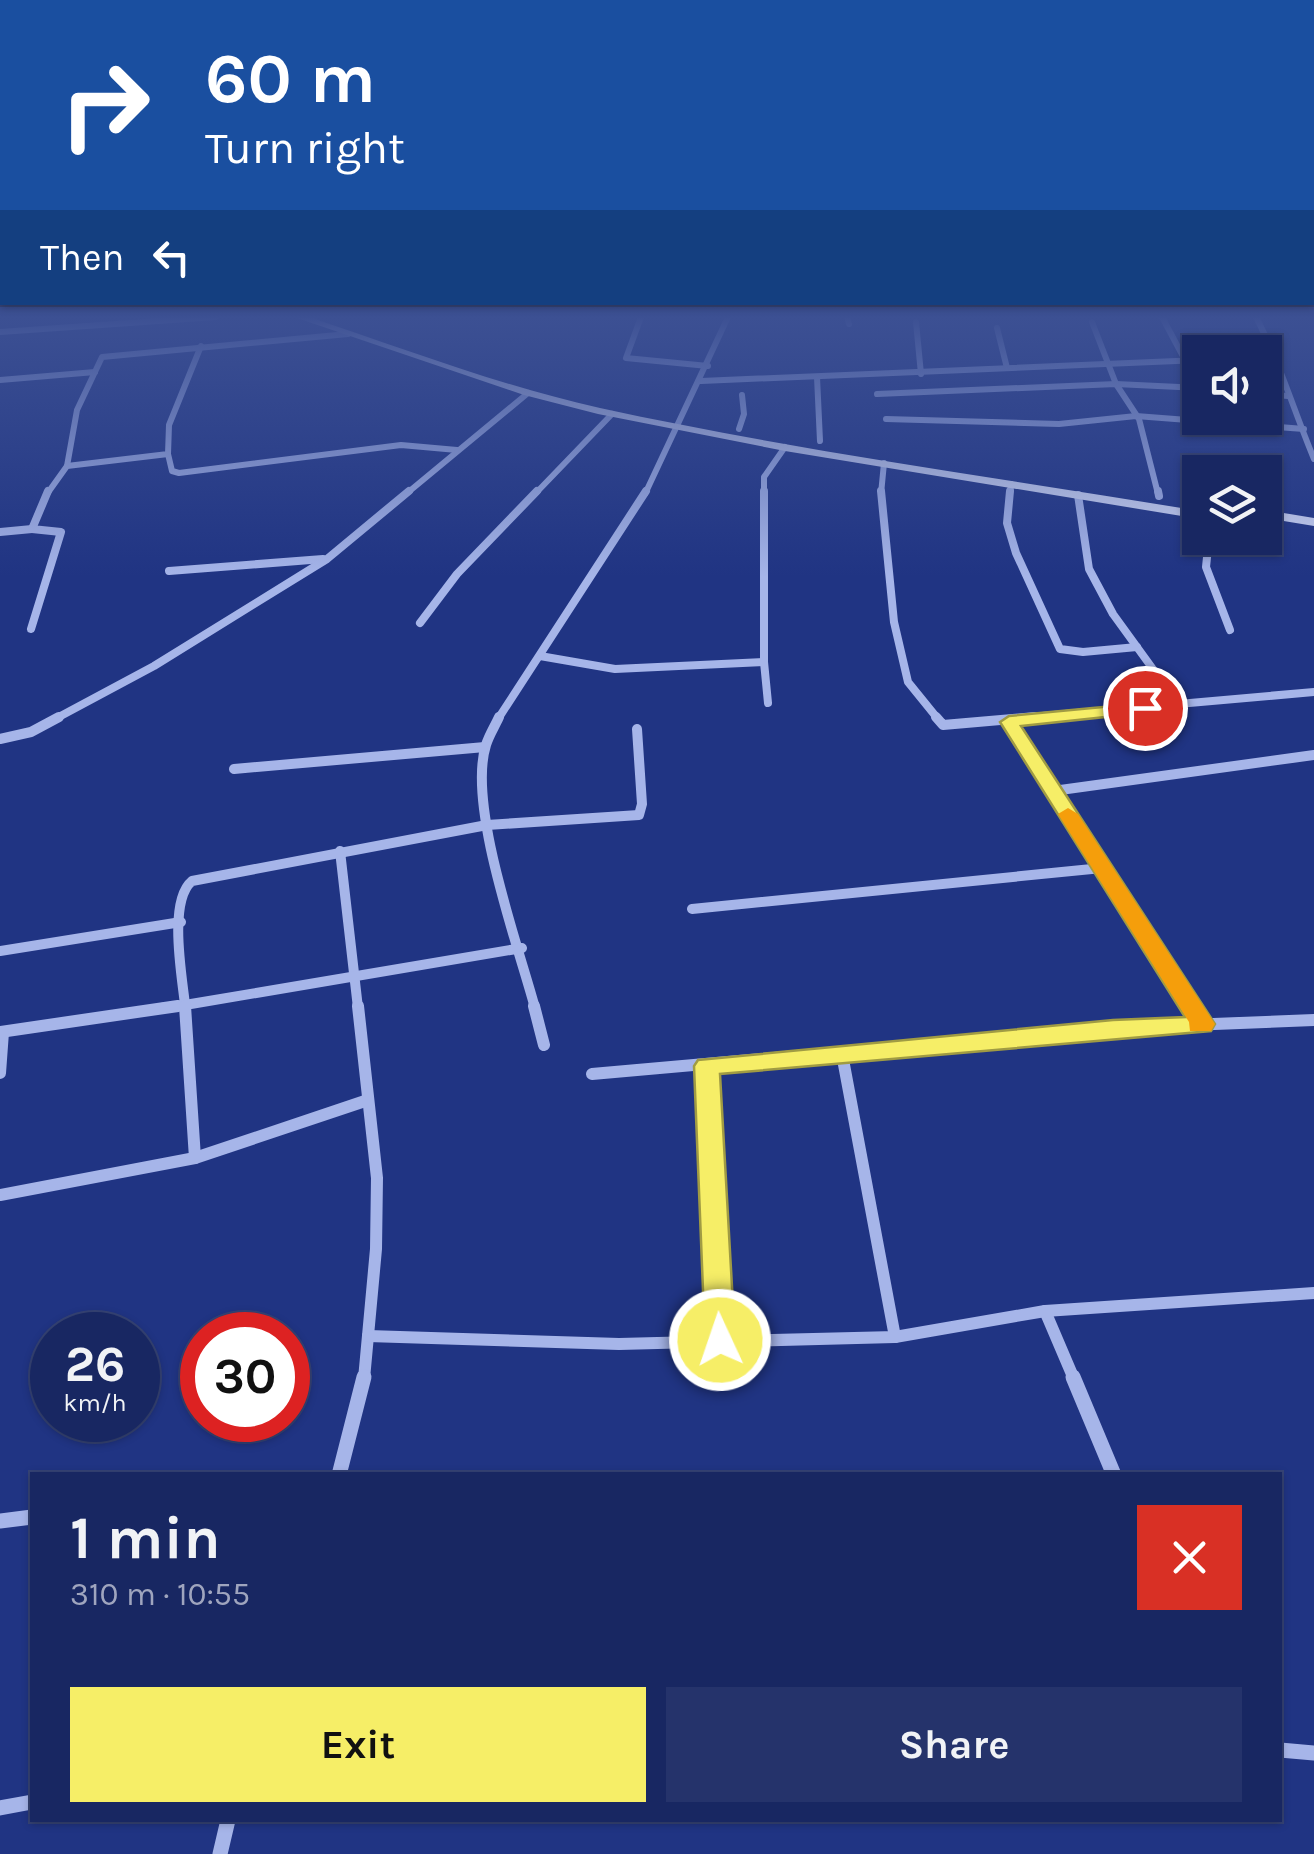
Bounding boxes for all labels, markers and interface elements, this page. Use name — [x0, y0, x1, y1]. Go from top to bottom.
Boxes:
text: 60 m — [205, 38, 376, 120]
icon: right — [40, 40, 170, 170]
text: Turn right — [205, 122, 405, 174]
icon: left — [144, 230, 199, 285]
text: Then — [40, 235, 124, 280]
map controls — [1182, 335, 1282, 555]
button: sound — [1182, 335, 1282, 435]
button: layers — [1182, 455, 1282, 555]
pin — [1103, 666, 1188, 751]
icon: arrive — [1118, 681, 1173, 736]
position arrow — [668, 1288, 772, 1392]
speed limit sign: 30 — [180, 1312, 310, 1442]
text: 26 — [65, 1335, 125, 1394]
text: km/h — [63, 1388, 127, 1417]
text: 1 min — [70, 1503, 221, 1573]
button: close — [1137, 1505, 1242, 1610]
text: 310 m · 10:55 — [70, 1576, 250, 1613]
button: Exit — [70, 1687, 646, 1802]
button: Share — [666, 1687, 1242, 1802]

